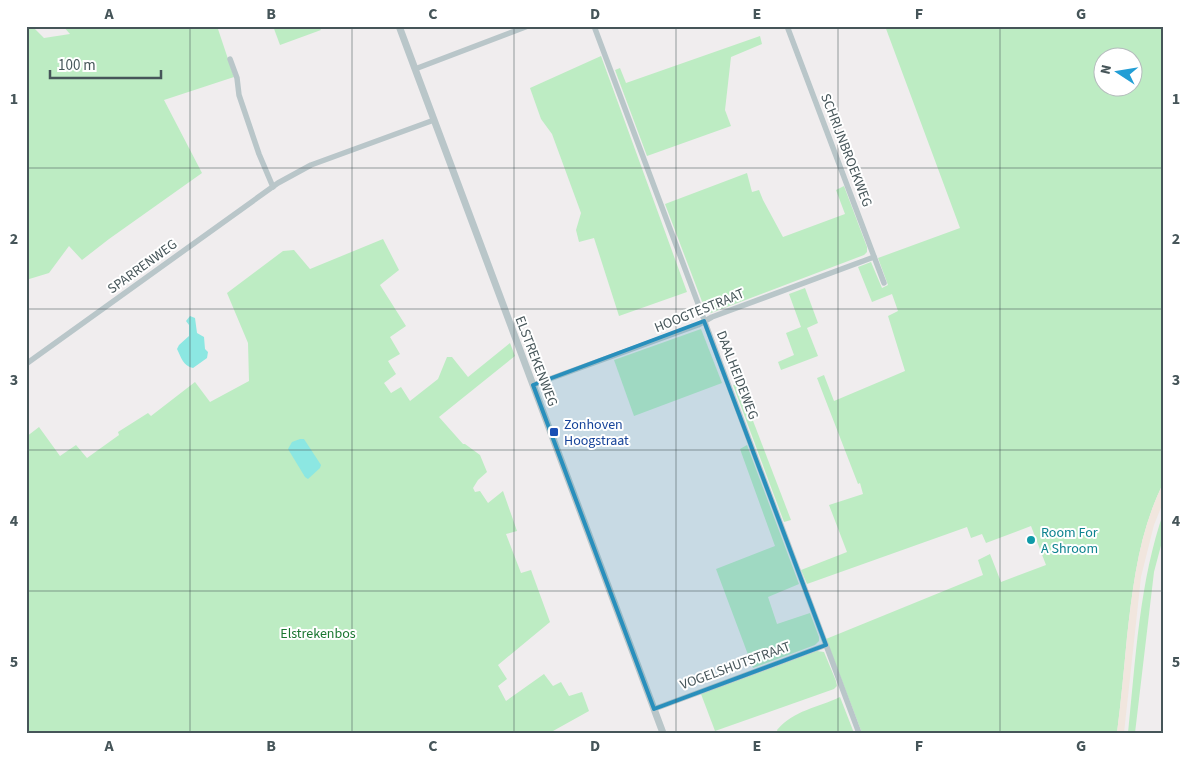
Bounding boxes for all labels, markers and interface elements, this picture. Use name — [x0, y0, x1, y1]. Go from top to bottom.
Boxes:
text: A — [103, 3, 114, 25]
text: B — [266, 3, 276, 25]
text: C — [428, 3, 438, 25]
text: D — [590, 3, 600, 25]
text: E — [753, 3, 761, 25]
text: F — [915, 3, 923, 25]
text: G — [1076, 3, 1086, 25]
scale bar — [50, 48, 161, 80]
north arrow — [1092, 48, 1142, 98]
text: 100 m — [58, 55, 96, 76]
text: N — [1096, 63, 1117, 76]
text: 1 — [10, 88, 18, 110]
text: 1 — [1172, 88, 1180, 110]
street label: SCHRIJNBROEKWEG — [815, 91, 877, 210]
text: 2 — [10, 228, 18, 250]
text: 2 — [1172, 228, 1180, 250]
street label: SPARRENWEG — [104, 235, 182, 299]
street label: HOOGTESTRAAT — [651, 284, 748, 338]
street label: ELSTREKENWEG — [510, 313, 563, 410]
street label: DAALHEIDEWEG — [711, 328, 763, 423]
text: 3 — [10, 369, 18, 391]
text: 3 — [1172, 369, 1180, 391]
place label: Zonhoven Hoogstraat — [564, 415, 629, 451]
marker: Zonhoven Hoogstraat — [548, 426, 560, 438]
text: 4 — [10, 510, 19, 532]
text: 4 — [1172, 510, 1181, 532]
place label: Room For A Shroom — [1041, 523, 1098, 559]
marker: Room For A Shroom — [1025, 534, 1037, 546]
park label: Elstrekenbos — [280, 624, 356, 644]
street label: VOGELSHUTSTRAAT — [677, 637, 794, 695]
text: 5 — [10, 651, 18, 673]
text: 5 — [1172, 651, 1180, 673]
text: A — [103, 735, 114, 757]
text: B — [266, 735, 276, 757]
text: C — [428, 735, 438, 757]
text: D — [590, 735, 600, 757]
text: E — [753, 735, 761, 757]
text: F — [915, 735, 923, 757]
text: G — [1076, 735, 1086, 757]

